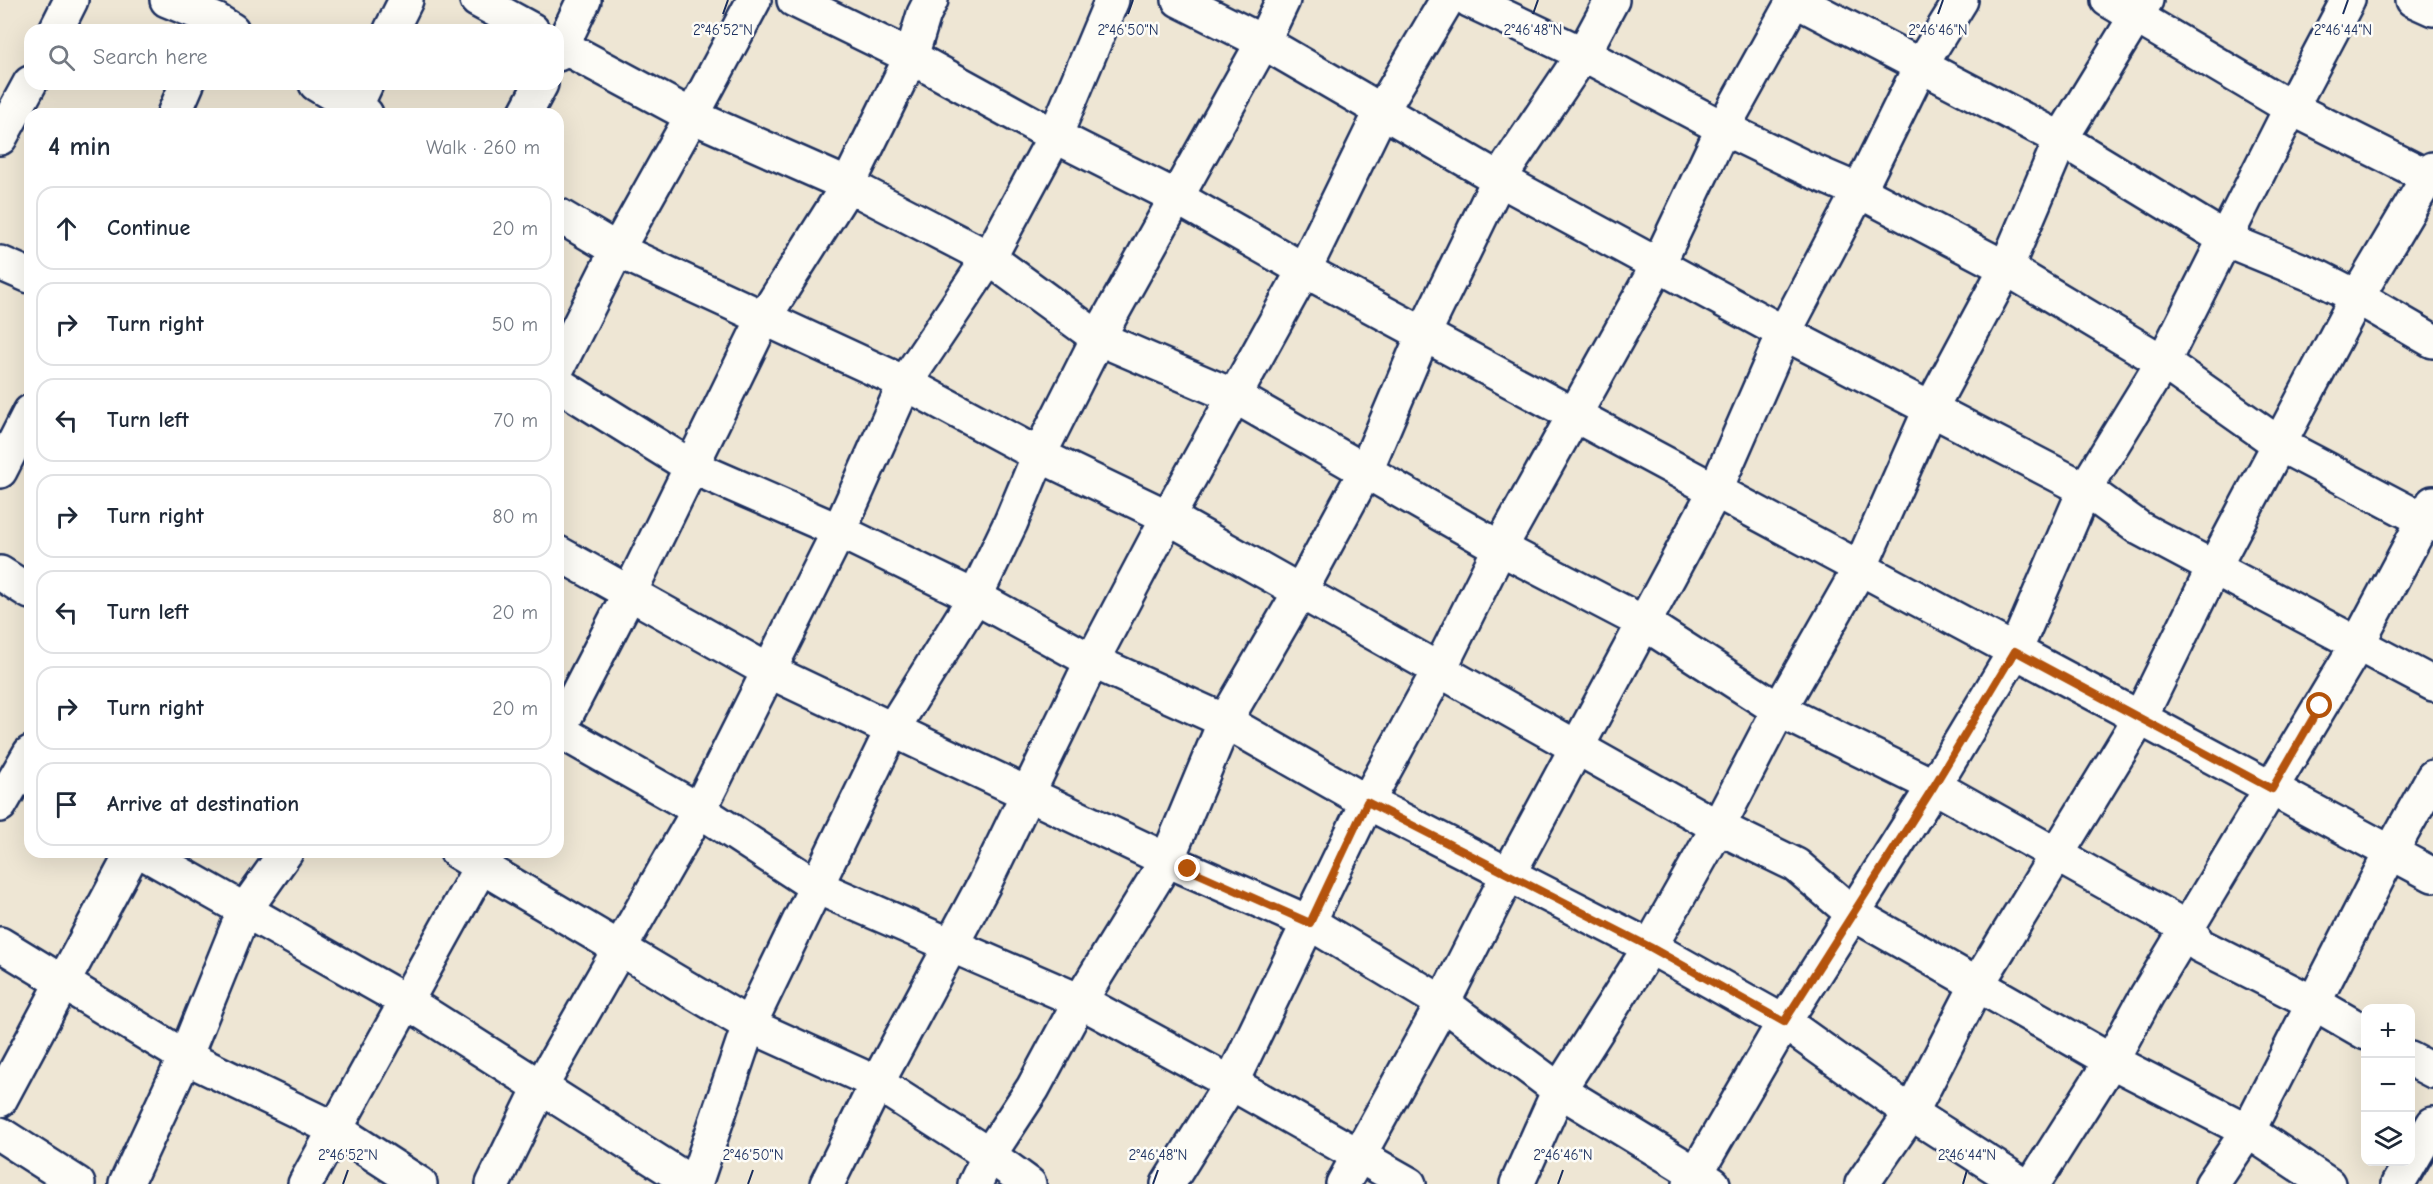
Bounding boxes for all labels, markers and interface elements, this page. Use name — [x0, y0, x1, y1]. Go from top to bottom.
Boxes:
text: 2°46'52"N — [693, 21, 753, 39]
text: 2°46'50"N — [1097, 21, 1159, 39]
text: 2°46'48"N — [1504, 21, 1562, 39]
text: 2°46'46"N — [1908, 21, 1968, 39]
text: 2°46'44"N — [2314, 21, 2372, 39]
search box — [24, 24, 564, 90]
icon: search — [45, 41, 78, 74]
text: Search here — [93, 44, 208, 70]
text: 4 min — [48, 132, 111, 162]
text: Walk · 260 m — [426, 136, 540, 159]
icon: ahead — [50, 212, 83, 245]
text: Continue — [107, 215, 190, 241]
text: 20 m — [492, 217, 538, 240]
icon: right — [50, 308, 83, 341]
text: Turn right — [107, 311, 204, 337]
text: 50 m — [492, 313, 538, 336]
icon: left — [50, 404, 83, 437]
text: Turn left — [107, 407, 189, 433]
text: 70 m — [493, 409, 538, 432]
icon: right — [50, 500, 83, 533]
text: Turn right — [107, 503, 204, 529]
text: 80 m — [492, 505, 538, 528]
icon: left — [50, 596, 83, 629]
text: Turn left — [107, 599, 189, 625]
text: 20 m — [492, 601, 538, 624]
icon: right — [50, 692, 83, 725]
route start — [2306, 692, 2332, 718]
text: Turn right — [107, 695, 204, 721]
text: 20 m — [492, 697, 538, 720]
icon: arrive — [50, 788, 83, 821]
text: Arrive at destination — [107, 791, 299, 817]
route end — [1174, 855, 1200, 881]
map controls — [2361, 1004, 2415, 1166]
button: + — [2361, 1004, 2415, 1058]
button: − — [2361, 1058, 2415, 1112]
button: layers — [2361, 1112, 2415, 1166]
text: 2°46'52"N — [318, 1146, 378, 1164]
text: 2°46'50"N — [722, 1146, 784, 1164]
text: 2°46'48"N — [1129, 1146, 1187, 1164]
text: 2°46'46"N — [1533, 1146, 1593, 1164]
text: 2°46'44"N — [1938, 1146, 1996, 1164]

